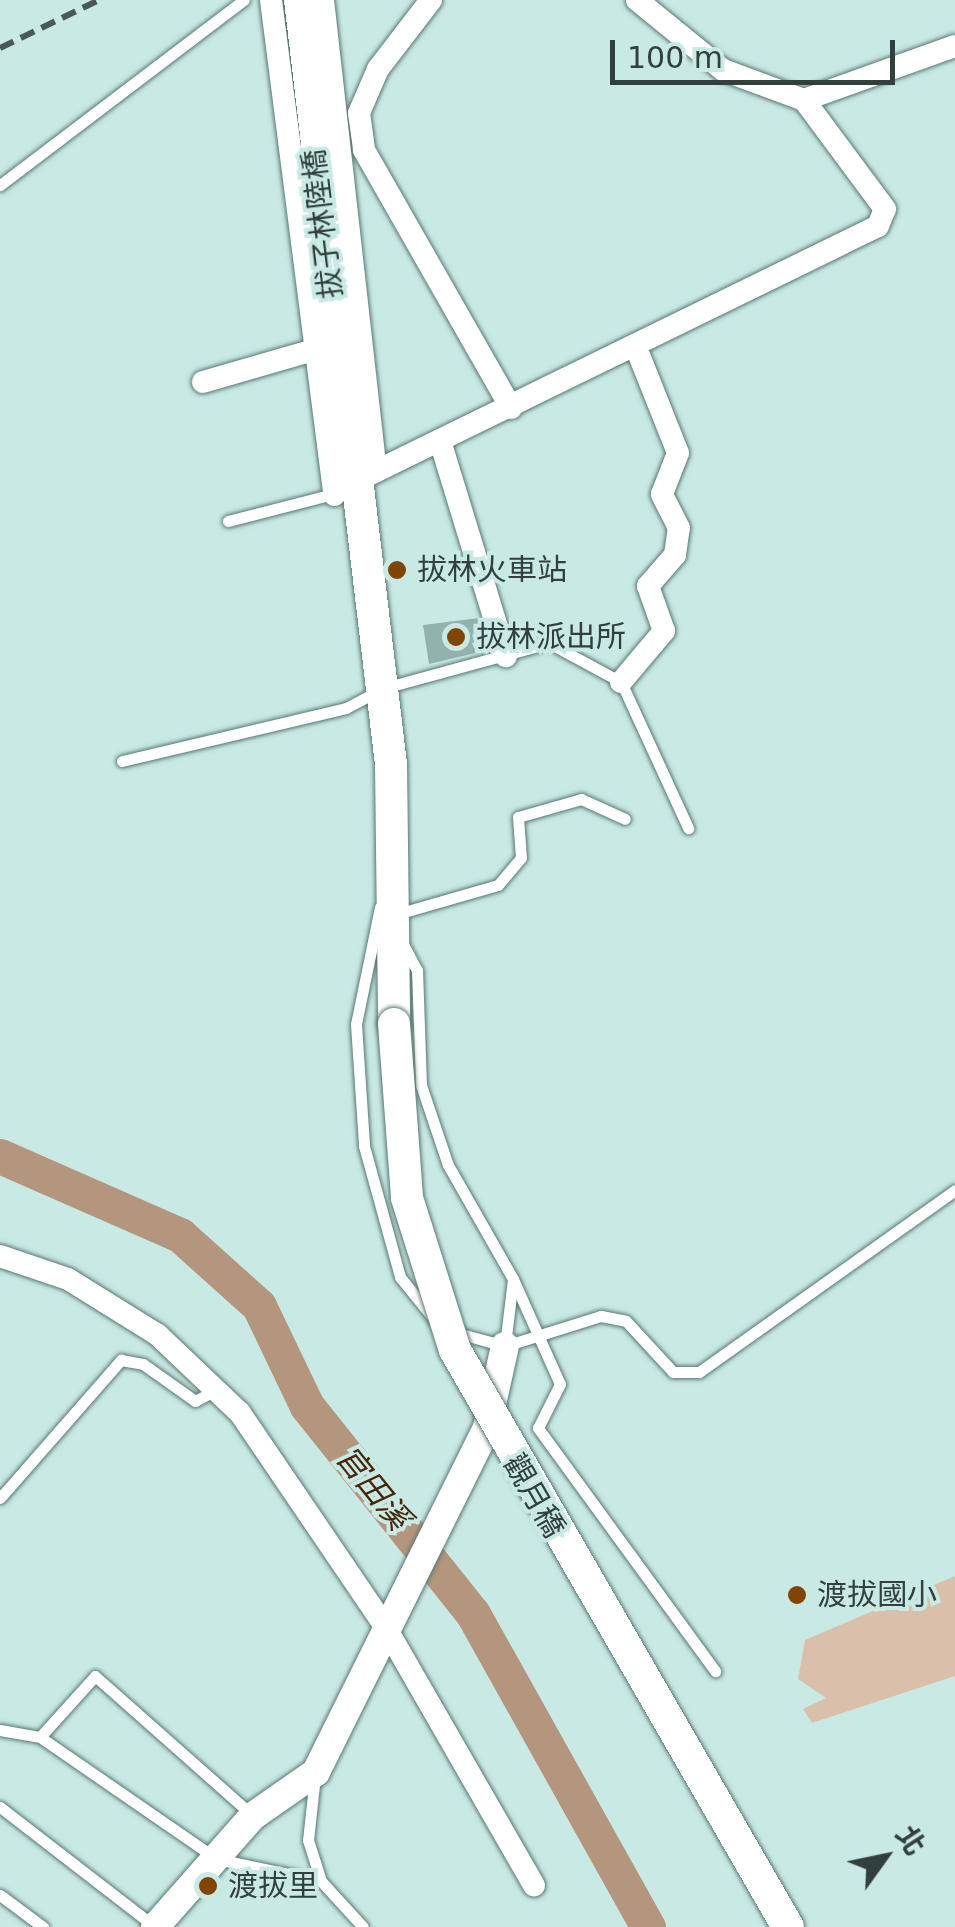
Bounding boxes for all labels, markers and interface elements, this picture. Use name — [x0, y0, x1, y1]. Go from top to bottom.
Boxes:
scale bar — [615, 20, 900, 82]
text: 100 m — [627, 40, 723, 75]
street label: 拔子林陸橋 — [296, 147, 350, 301]
place label: 拔林火車站 — [417, 552, 567, 588]
marker: 拔林火車站 — [386, 559, 408, 581]
place label: 拔林派出所 — [476, 619, 626, 655]
marker: 拔林派出所 — [445, 626, 467, 648]
water label: 官田溪 — [328, 1439, 418, 1537]
street label: 觀月穚 — [496, 1448, 572, 1544]
place label: 渡拔國小 — [817, 1577, 937, 1613]
marker: 渡拔國小 — [786, 1584, 808, 1606]
north arrow — [835, 1807, 935, 1907]
text: 北 — [889, 1820, 932, 1861]
place label: 渡拔里 — [228, 1868, 318, 1904]
marker: 渡拔里 — [197, 1875, 219, 1897]

